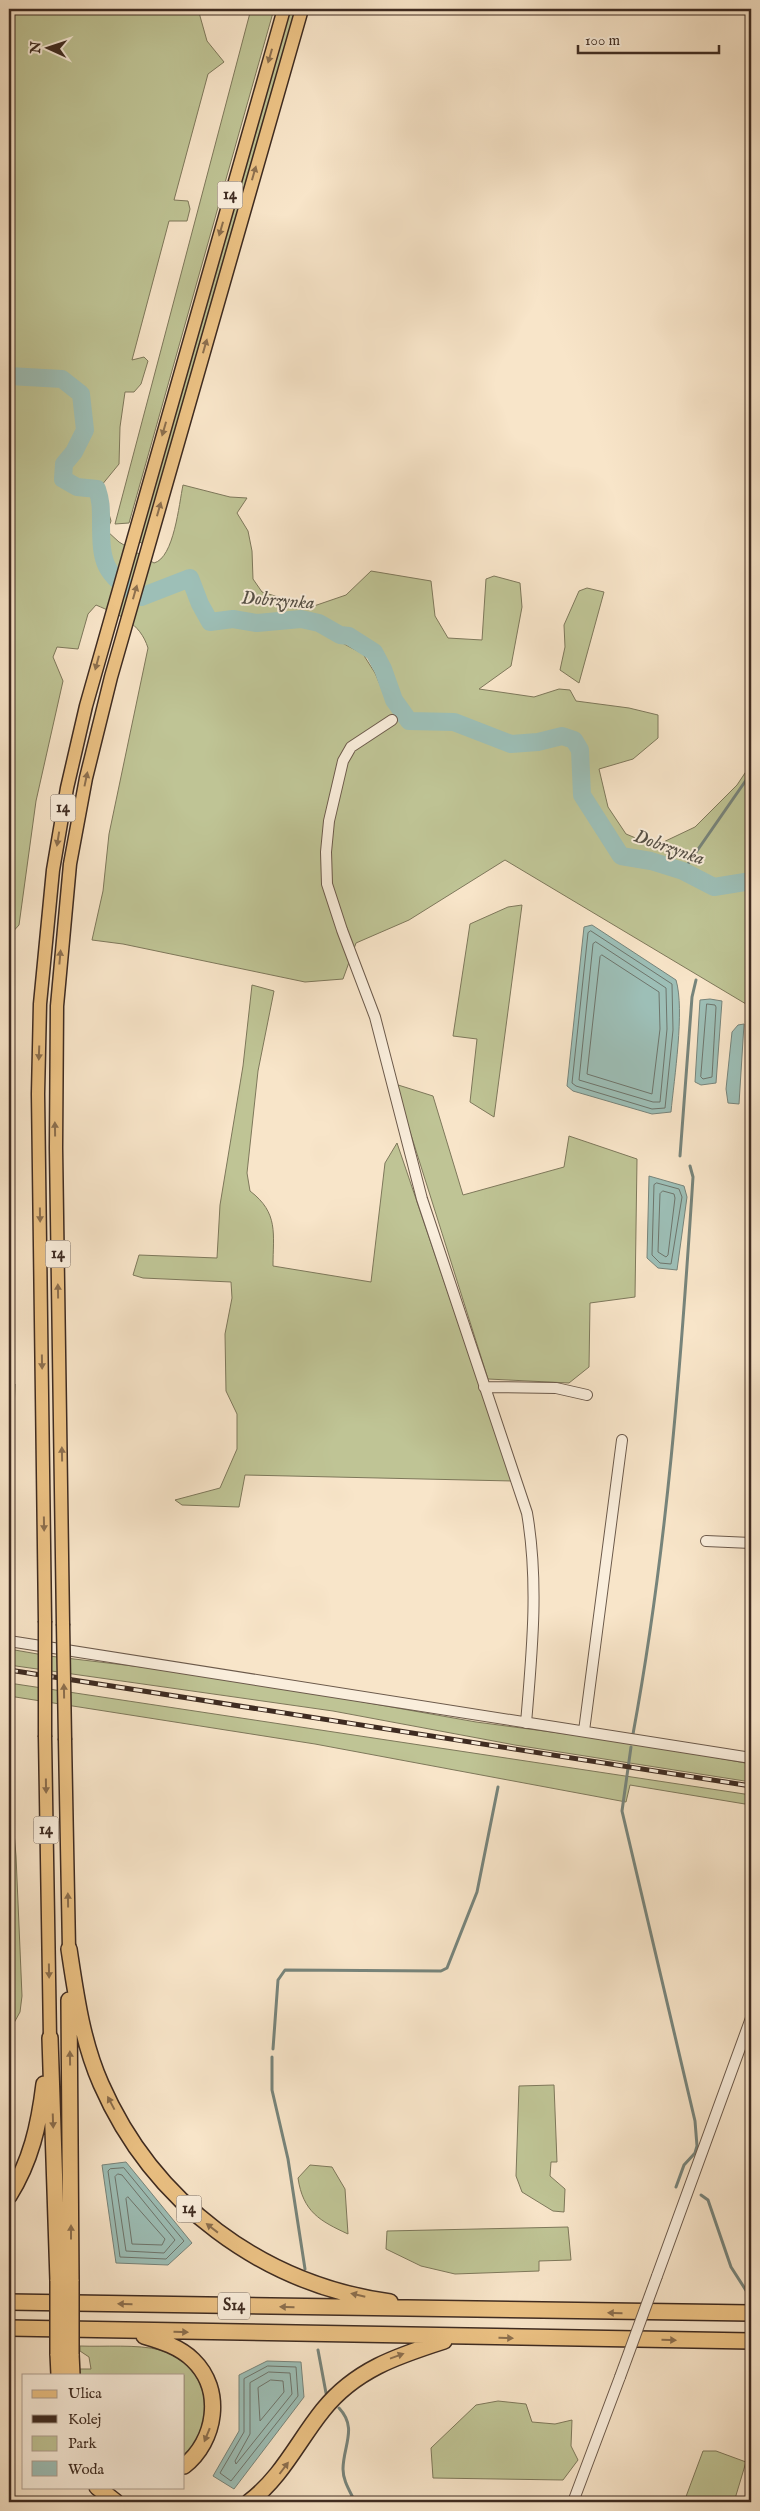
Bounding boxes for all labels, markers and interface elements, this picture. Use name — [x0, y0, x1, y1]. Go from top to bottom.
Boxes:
north arrow — [22, 22, 72, 72]
scale bar — [578, 22, 719, 54]
text: 100 m — [585, 31, 621, 50]
text: N — [27, 41, 45, 55]
one-way arrow — [266, 48, 274, 63]
one-way arrow — [251, 166, 259, 181]
road number: 14 — [218, 182, 242, 208]
one-way arrow — [216, 221, 224, 236]
one-way arrow — [201, 339, 209, 354]
one-way arrow — [160, 421, 168, 436]
one-way arrow — [155, 502, 163, 517]
one-way arrow — [132, 584, 140, 599]
water label: Dobrzynka — [241, 586, 315, 616]
one-way arrow — [93, 656, 101, 671]
one-way arrow — [82, 772, 90, 787]
road number: 14 — [50, 794, 76, 821]
water label: Dobrzynka — [630, 825, 708, 871]
one-way arrow — [53, 831, 61, 847]
one-way arrow — [56, 949, 64, 965]
one-way arrow — [35, 1045, 43, 1061]
one-way arrow — [51, 1121, 59, 1137]
one-way arrow — [36, 1208, 44, 1224]
road number: 14 — [46, 1240, 70, 1268]
one-way arrow — [54, 1283, 62, 1299]
one-way arrow — [38, 1354, 46, 1370]
one-way arrow — [58, 1446, 66, 1462]
one-way arrow — [40, 1516, 48, 1532]
one-way arrow — [60, 1683, 68, 1699]
one-way arrow — [42, 1778, 50, 1794]
road number: 14 — [34, 1816, 58, 1844]
one-way arrow — [63, 1892, 71, 1908]
one-way arrow — [45, 1963, 53, 1979]
one-way arrow — [65, 2050, 73, 2066]
one-way arrow — [107, 2096, 115, 2110]
one-way arrow — [49, 2114, 57, 2130]
road number: 14 — [176, 2196, 202, 2222]
one-way arrow — [205, 2223, 219, 2233]
one-way arrow — [67, 2224, 75, 2240]
one-way arrow — [350, 2291, 366, 2299]
road number: S14 — [218, 2292, 250, 2320]
one-way arrow — [116, 2300, 132, 2308]
one-way arrow — [279, 2303, 295, 2311]
one-way arrow — [607, 2308, 623, 2316]
one-way arrow — [173, 2328, 189, 2336]
one-way arrow — [499, 2334, 515, 2342]
one-way arrow — [661, 2336, 677, 2344]
one-way arrow — [389, 2352, 404, 2359]
legend — [22, 2374, 185, 2488]
text: Ulica — [68, 2384, 102, 2403]
text: Kolej — [68, 2410, 101, 2429]
one-way arrow — [203, 2428, 211, 2442]
text: Park — [68, 2434, 98, 2453]
text: Woda — [68, 2460, 105, 2479]
one-way arrow — [279, 2461, 289, 2475]

